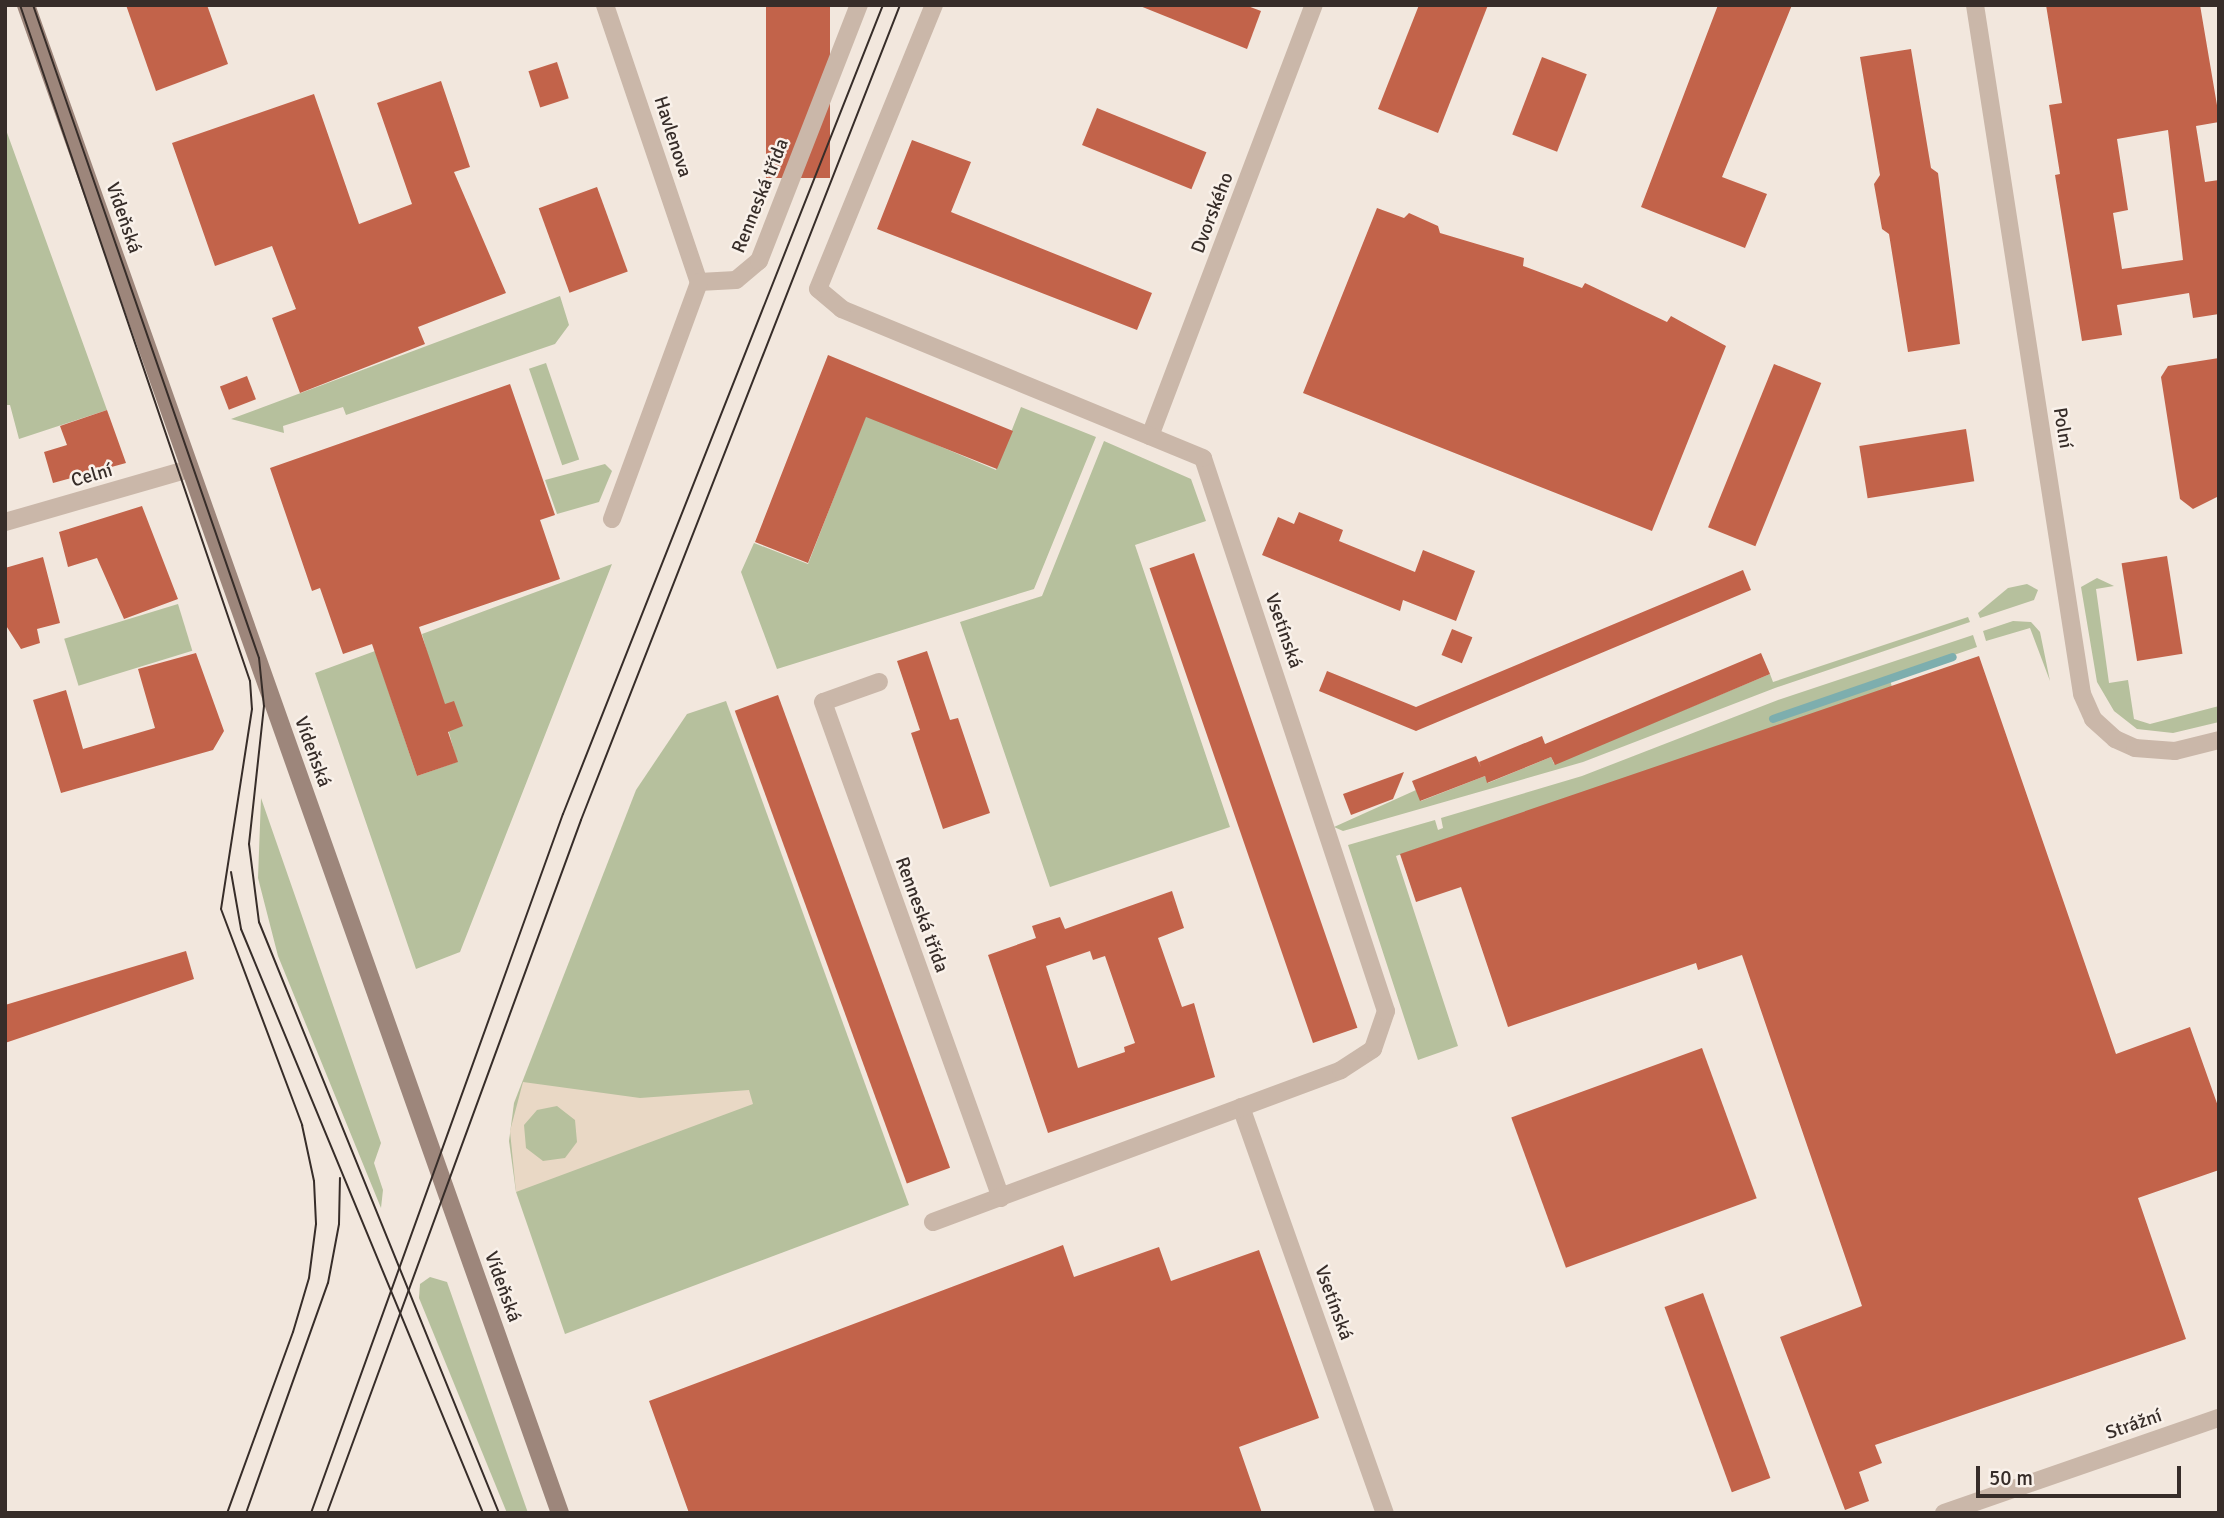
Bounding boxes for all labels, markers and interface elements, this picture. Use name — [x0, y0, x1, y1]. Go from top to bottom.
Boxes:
street label: Havlenova — [648, 94, 696, 180]
street label: Renneská třída — [728, 135, 794, 257]
street label: Dvorského — [1187, 169, 1239, 257]
street label: Vídeňská — [100, 180, 146, 256]
street label: Polní — [2048, 406, 2076, 450]
street label: Celní — [69, 459, 115, 493]
street label: Vsetínská — [1260, 591, 1306, 671]
street label: Vídeňská — [289, 714, 335, 790]
street label: Renneská třída — [890, 854, 952, 976]
street label: Vídeňská — [479, 1249, 525, 1325]
street label: Vsetínská — [1309, 1263, 1357, 1343]
street label: Strážní — [2103, 1405, 2165, 1445]
scale bar — [1979, 1452, 2184, 1496]
text: 50 m — [1989, 1465, 2033, 1491]

